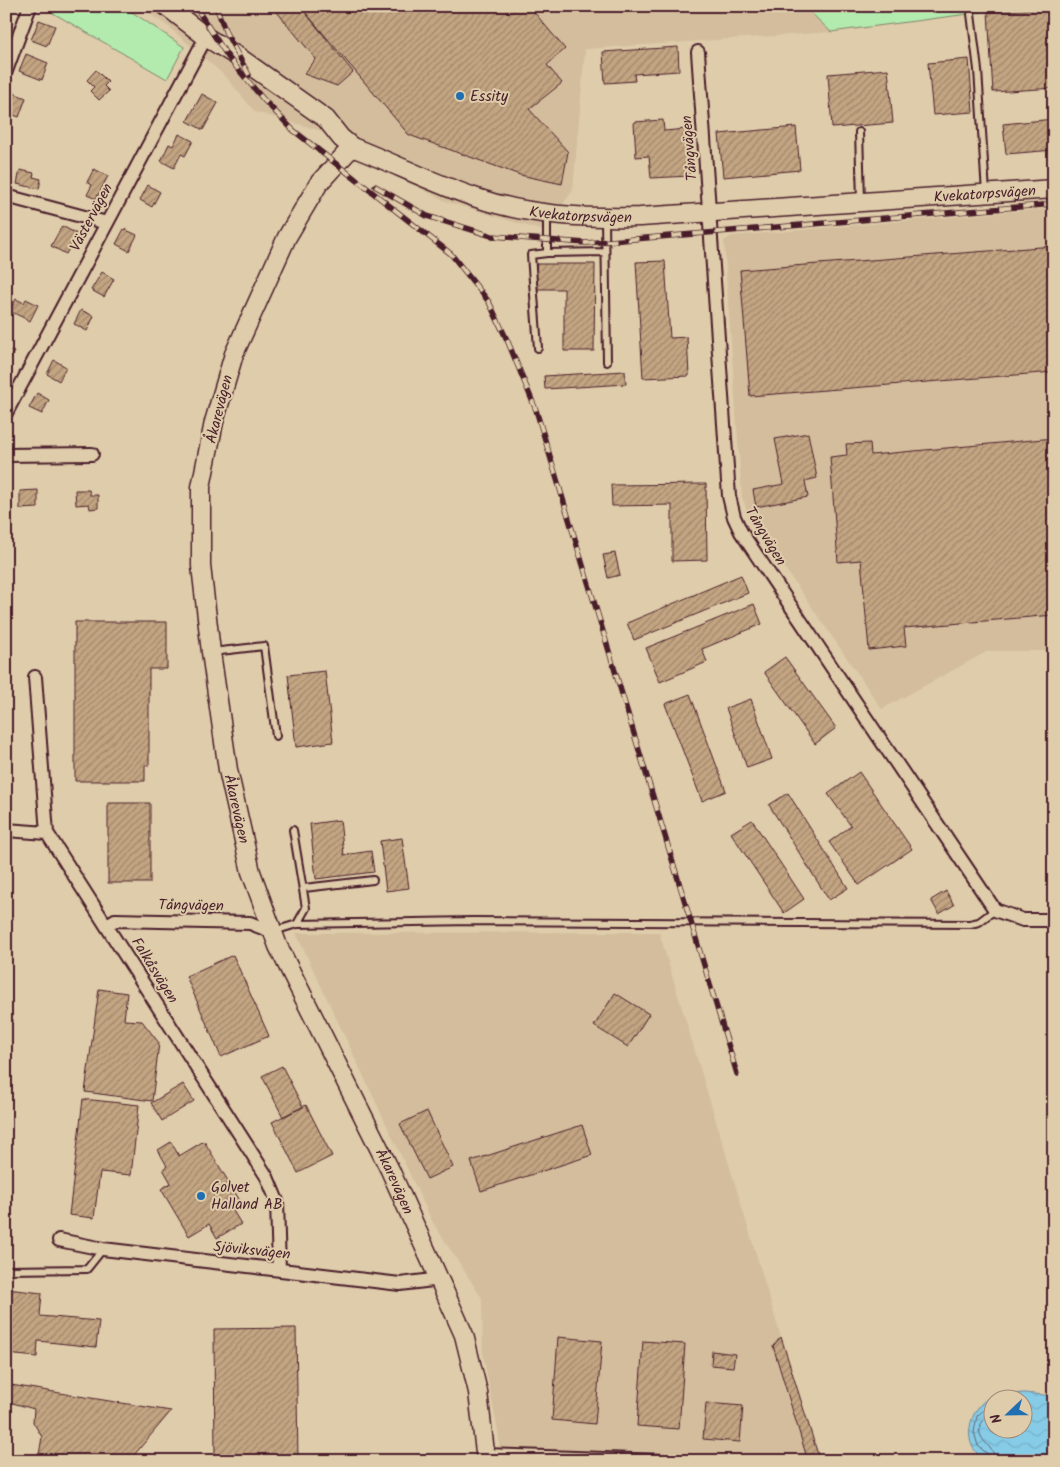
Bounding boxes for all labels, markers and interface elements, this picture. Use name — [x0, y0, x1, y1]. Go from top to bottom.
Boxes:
place label: Essity — [470, 85, 509, 109]
marker: Essity — [454, 90, 466, 102]
street label: Tångvägen — [675, 114, 705, 182]
street label: Västervägen — [64, 179, 120, 256]
street label: Kvekatorpsvägen — [933, 179, 1037, 210]
street label: Kvekatorpsvägen — [528, 200, 632, 230]
street label: Åkarevägen — [200, 372, 240, 446]
street label: Tångvägen — [738, 502, 792, 571]
street label: Åkarevägen — [216, 772, 255, 846]
street label: Tångvägen — [158, 893, 224, 919]
street label: Falkåsvägen — [124, 933, 184, 1008]
street label: Åkarevägen — [368, 1145, 419, 1219]
place label: Golvet Halland AB — [211, 1176, 283, 1217]
marker: Golvet Halland AB — [195, 1190, 207, 1202]
street label: Sjöviksvägen — [212, 1235, 292, 1267]
north arrow — [982, 1390, 1032, 1440]
text: N — [985, 1410, 1009, 1427]

